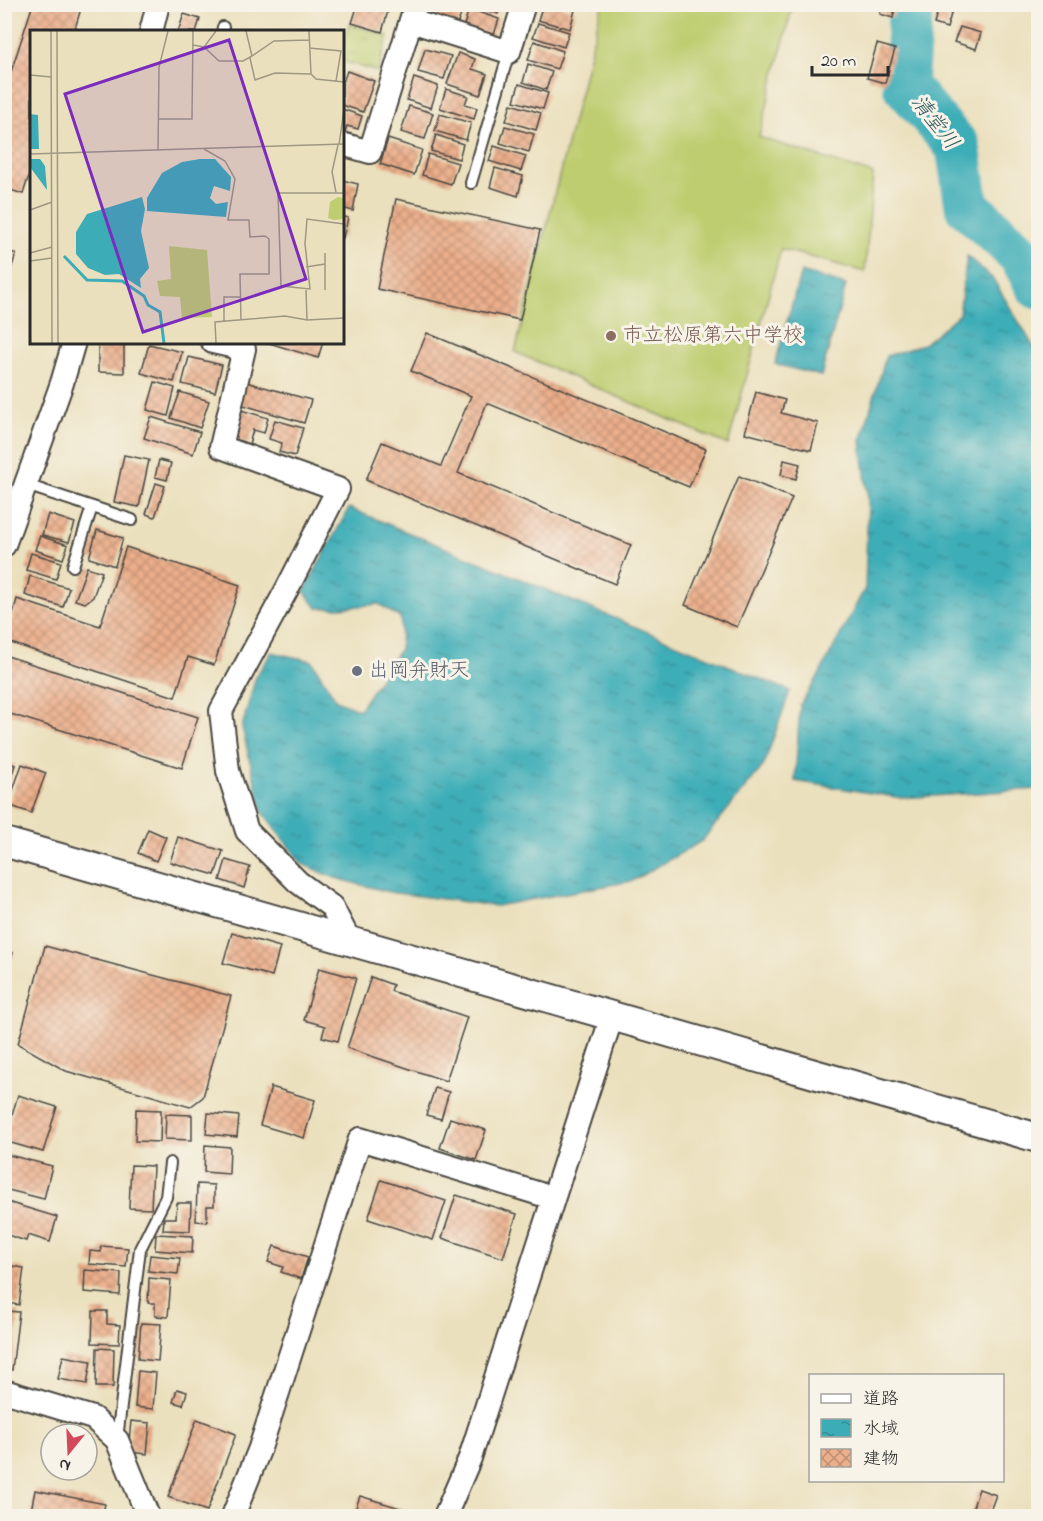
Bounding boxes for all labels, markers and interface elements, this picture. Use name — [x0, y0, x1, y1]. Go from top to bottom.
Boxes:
inset map — [30, 30, 344, 344]
scale bar — [812, 39, 888, 77]
text: 20 m — [821, 49, 856, 75]
water label: 清堂川 — [903, 89, 965, 157]
place label: 市立松原第六中学校 — [623, 322, 803, 351]
marker: 市立松原第六中学校 — [604, 329, 618, 343]
place label: 出岡弁財天 — [369, 657, 469, 686]
marker: 出岡弁財天 — [350, 664, 364, 678]
legend — [809, 1374, 1004, 1482]
text: 道路 — [863, 1387, 899, 1413]
text: 水域 — [863, 1417, 899, 1443]
north arrow — [39, 1422, 99, 1482]
text: 建物 — [863, 1447, 899, 1473]
text: N — [56, 1451, 74, 1477]

